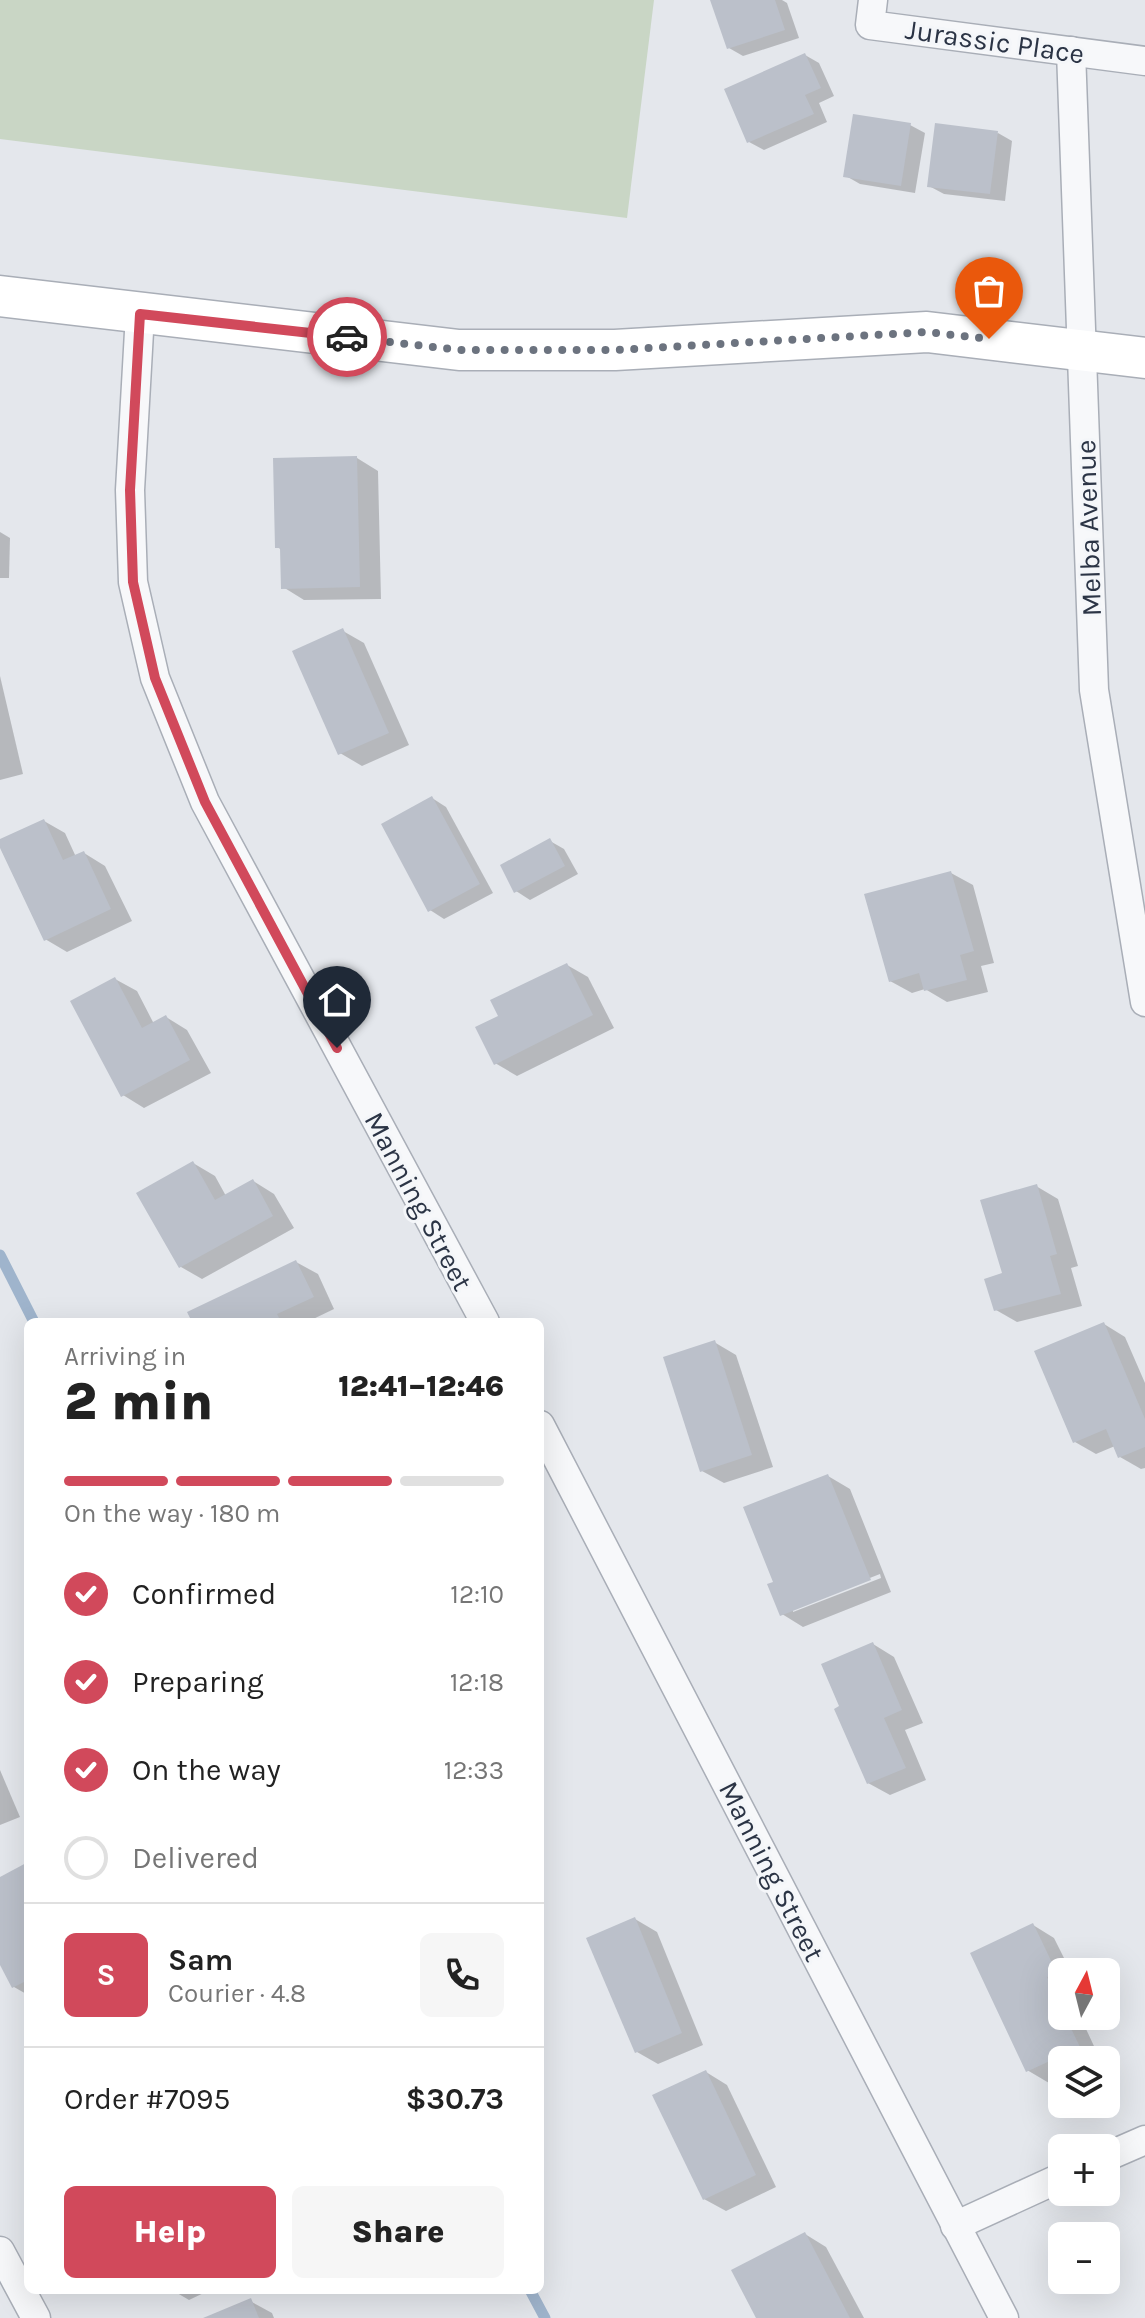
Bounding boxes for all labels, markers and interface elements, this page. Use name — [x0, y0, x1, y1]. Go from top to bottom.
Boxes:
street label: Jurassic Place — [903, 13, 1086, 70]
pin — [955, 257, 1023, 339]
icon: bag — [967, 269, 1011, 313]
courier — [307, 297, 387, 377]
icon: car — [325, 315, 369, 359]
street label: Melba Avenue — [1069, 439, 1108, 617]
pin — [303, 966, 371, 1048]
icon: home — [315, 978, 359, 1022]
street label: Manning Street — [358, 1106, 479, 1296]
text: Arriving in — [64, 1341, 186, 1372]
text: 12:41–12:46 — [338, 1368, 504, 1404]
text: 2 min — [64, 1371, 213, 1432]
text: On the way · 180 m — [64, 1498, 280, 1529]
icon: check — [64, 1572, 108, 1616]
text: Confirmed — [132, 1576, 276, 1612]
text: 12:10 — [450, 1579, 504, 1610]
icon: check — [64, 1660, 108, 1704]
text: Preparing — [132, 1664, 264, 1700]
text: 12:18 — [450, 1667, 504, 1698]
icon: check — [64, 1748, 108, 1792]
text: On the way — [132, 1752, 281, 1788]
text: 12:33 — [444, 1755, 504, 1786]
street label: Manning Street — [712, 1776, 831, 1967]
text: Delivered — [132, 1840, 259, 1876]
button: phone — [420, 1933, 504, 2017]
text: Sam — [168, 1942, 233, 1978]
text: S — [96, 1957, 116, 1993]
north arrow — [1048, 1958, 1120, 2030]
map controls — [1048, 1958, 1120, 2294]
text: Courier · 4.8 — [168, 1978, 306, 2009]
button: layers — [1048, 2046, 1120, 2118]
text: Order #7095 — [64, 2081, 230, 2117]
text: $30.73 — [406, 2081, 504, 2117]
button: + — [1048, 2134, 1120, 2206]
button: Help — [64, 2186, 276, 2278]
button: Share — [292, 2186, 504, 2278]
button: − — [1048, 2222, 1120, 2294]

